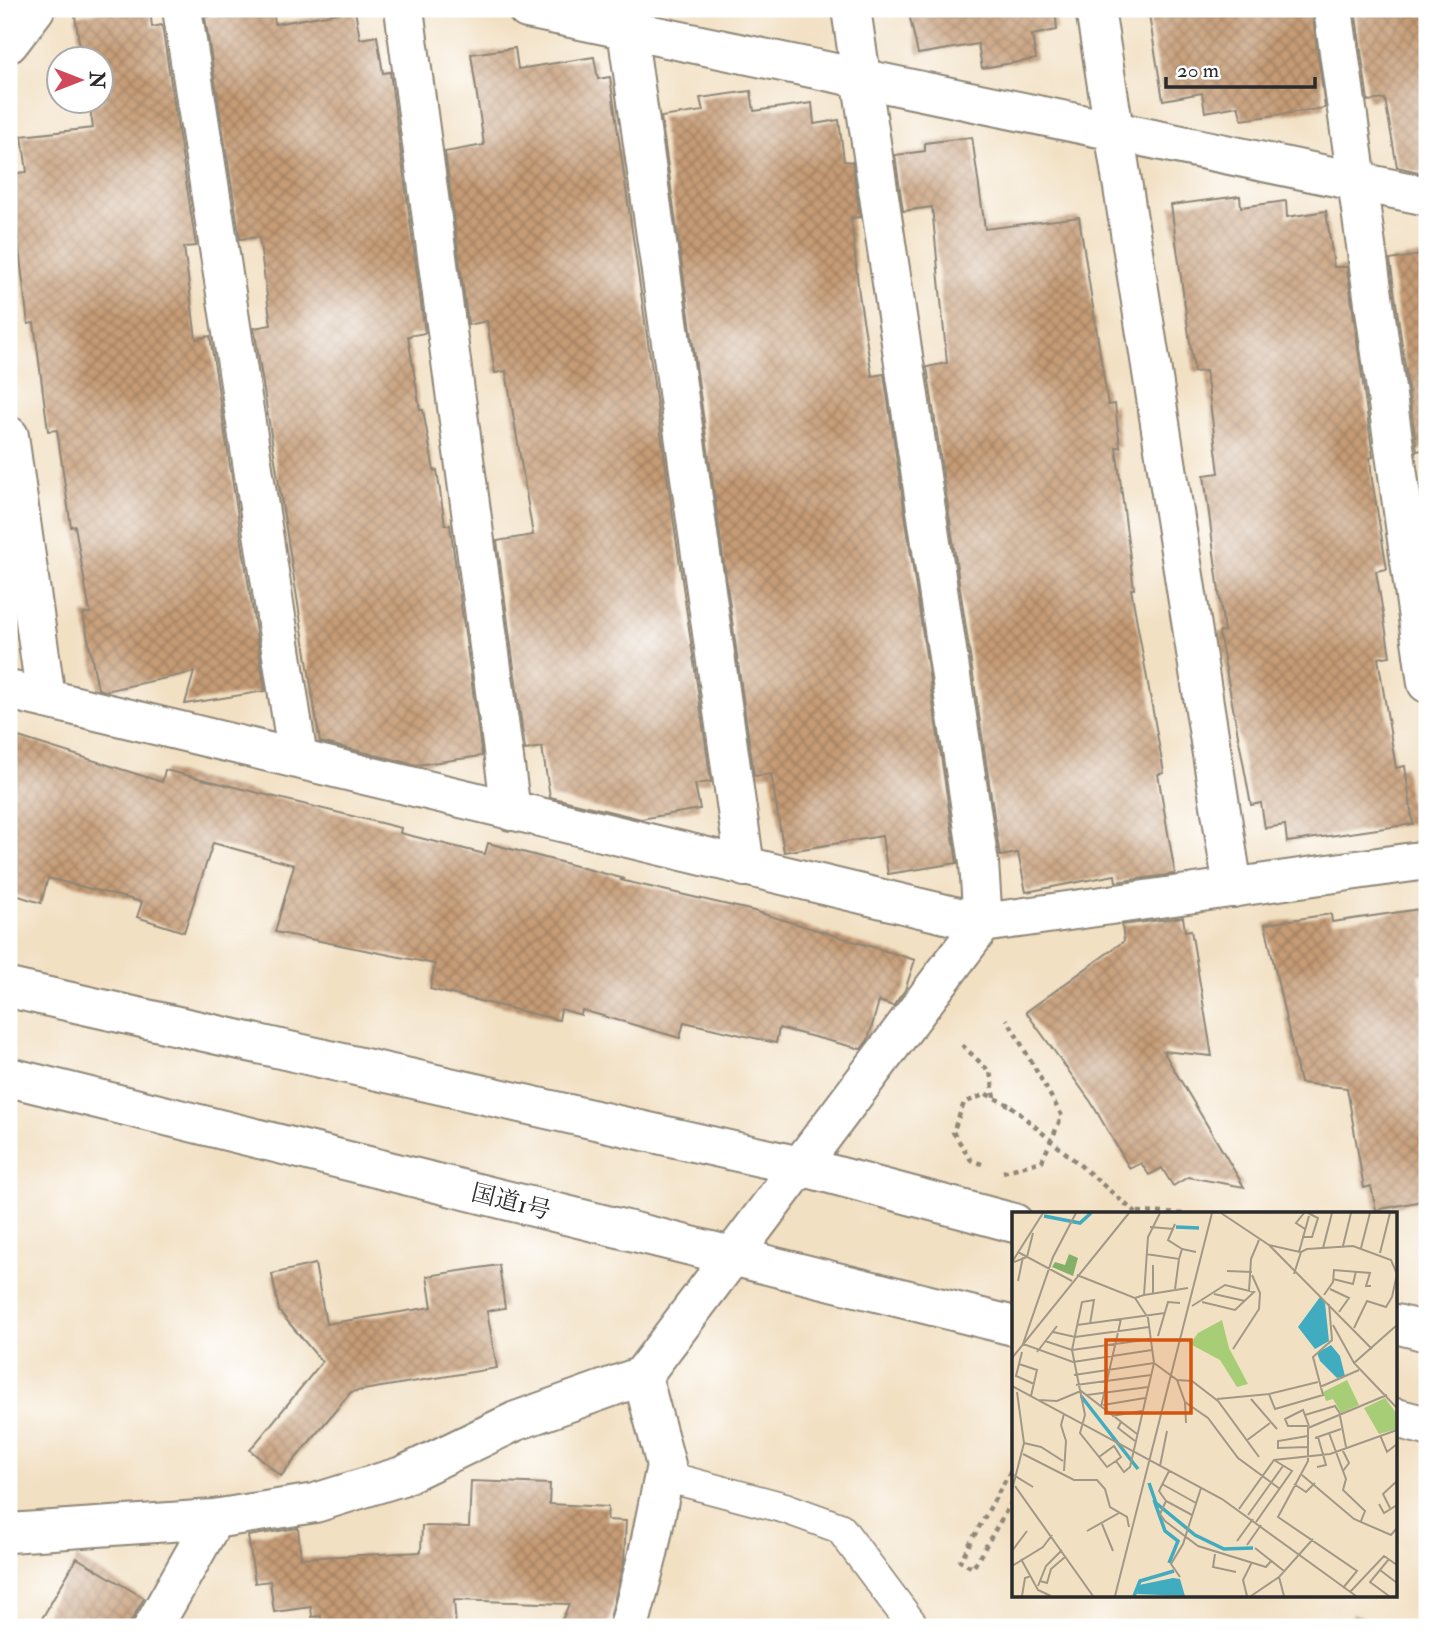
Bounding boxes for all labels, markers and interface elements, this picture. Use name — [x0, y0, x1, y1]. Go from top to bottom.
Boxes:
north arrow — [46, 46, 116, 116]
scale bar — [1166, 46, 1315, 90]
text: 20 m — [1177, 57, 1219, 84]
text: N — [84, 70, 108, 89]
street label: 国道1号 — [468, 1177, 554, 1227]
inset map — [1012, 1212, 1398, 1598]

